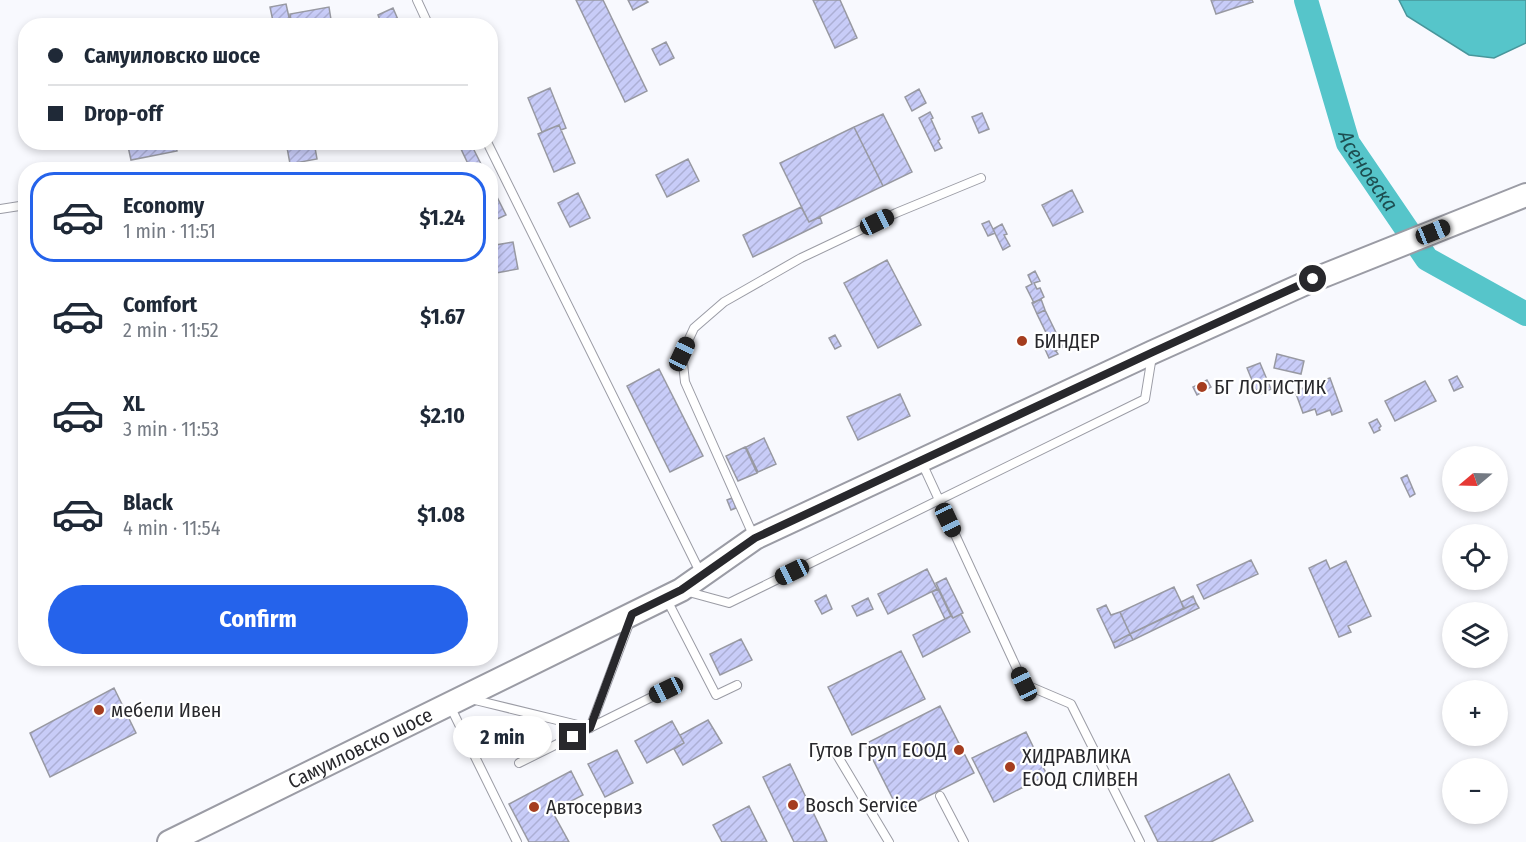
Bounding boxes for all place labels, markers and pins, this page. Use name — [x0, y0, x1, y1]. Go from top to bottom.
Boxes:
place label: БИНДЕР — [1034, 329, 1100, 353]
marker: БИНДЕР — [1015, 334, 1029, 348]
place label: БГ ЛОГИСТИК — [1214, 375, 1326, 399]
marker: БГ ЛОГИСТИК — [1195, 380, 1209, 394]
place label: мебели Ивен — [111, 698, 221, 722]
marker: мебели Ивен — [92, 703, 106, 717]
place label: Гутов Груп ЕООД — [808, 738, 947, 762]
marker: Гутов Груп ЕООД — [952, 743, 966, 757]
place label: ХИДРАВЛИКА ЕООД СЛИВЕН — [1022, 744, 1138, 791]
marker: ХИДРАВЛИКА ЕООД СЛИВЕН — [1003, 760, 1017, 774]
place label: Bosch Service — [805, 793, 918, 817]
place label: Автосервиз — [546, 795, 643, 819]
marker: Bosch Service — [786, 798, 800, 812]
marker: Автосервиз — [527, 800, 541, 814]

